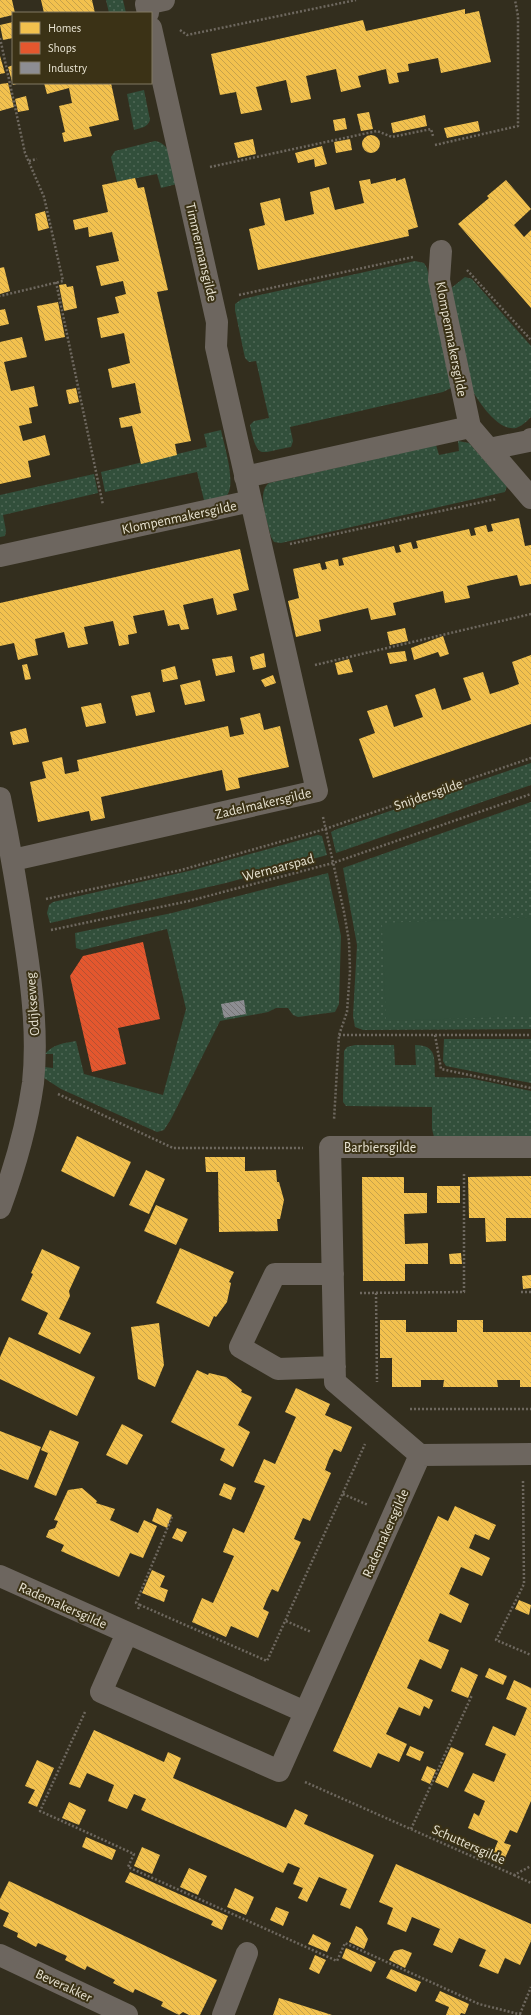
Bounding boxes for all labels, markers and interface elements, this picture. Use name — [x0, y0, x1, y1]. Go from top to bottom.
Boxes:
legend — [12, 12, 152, 84]
text: Homes — [48, 22, 81, 34]
text: Shops — [48, 42, 76, 54]
text: Industry — [48, 62, 87, 75]
street label: Timmermansgilde — [183, 202, 219, 303]
street label: Klompenmakersgilde — [433, 280, 469, 398]
street label: Klompenmakersgilde — [120, 499, 238, 537]
street label: Snijdersgilde — [392, 777, 464, 813]
street label: Zadelmakersgilde — [214, 786, 313, 822]
street label: Wernaarspad — [241, 852, 316, 884]
street label: Odijkseweg — [24, 972, 42, 1036]
street label: Barbiersgilde — [344, 1141, 416, 1155]
street label: Rademakersgilde — [360, 1487, 412, 1580]
street label: Rademakersgilde — [16, 1580, 109, 1632]
street label: Schuttersgilde — [430, 1823, 507, 1867]
street label: Beverakker — [33, 1967, 94, 2005]

